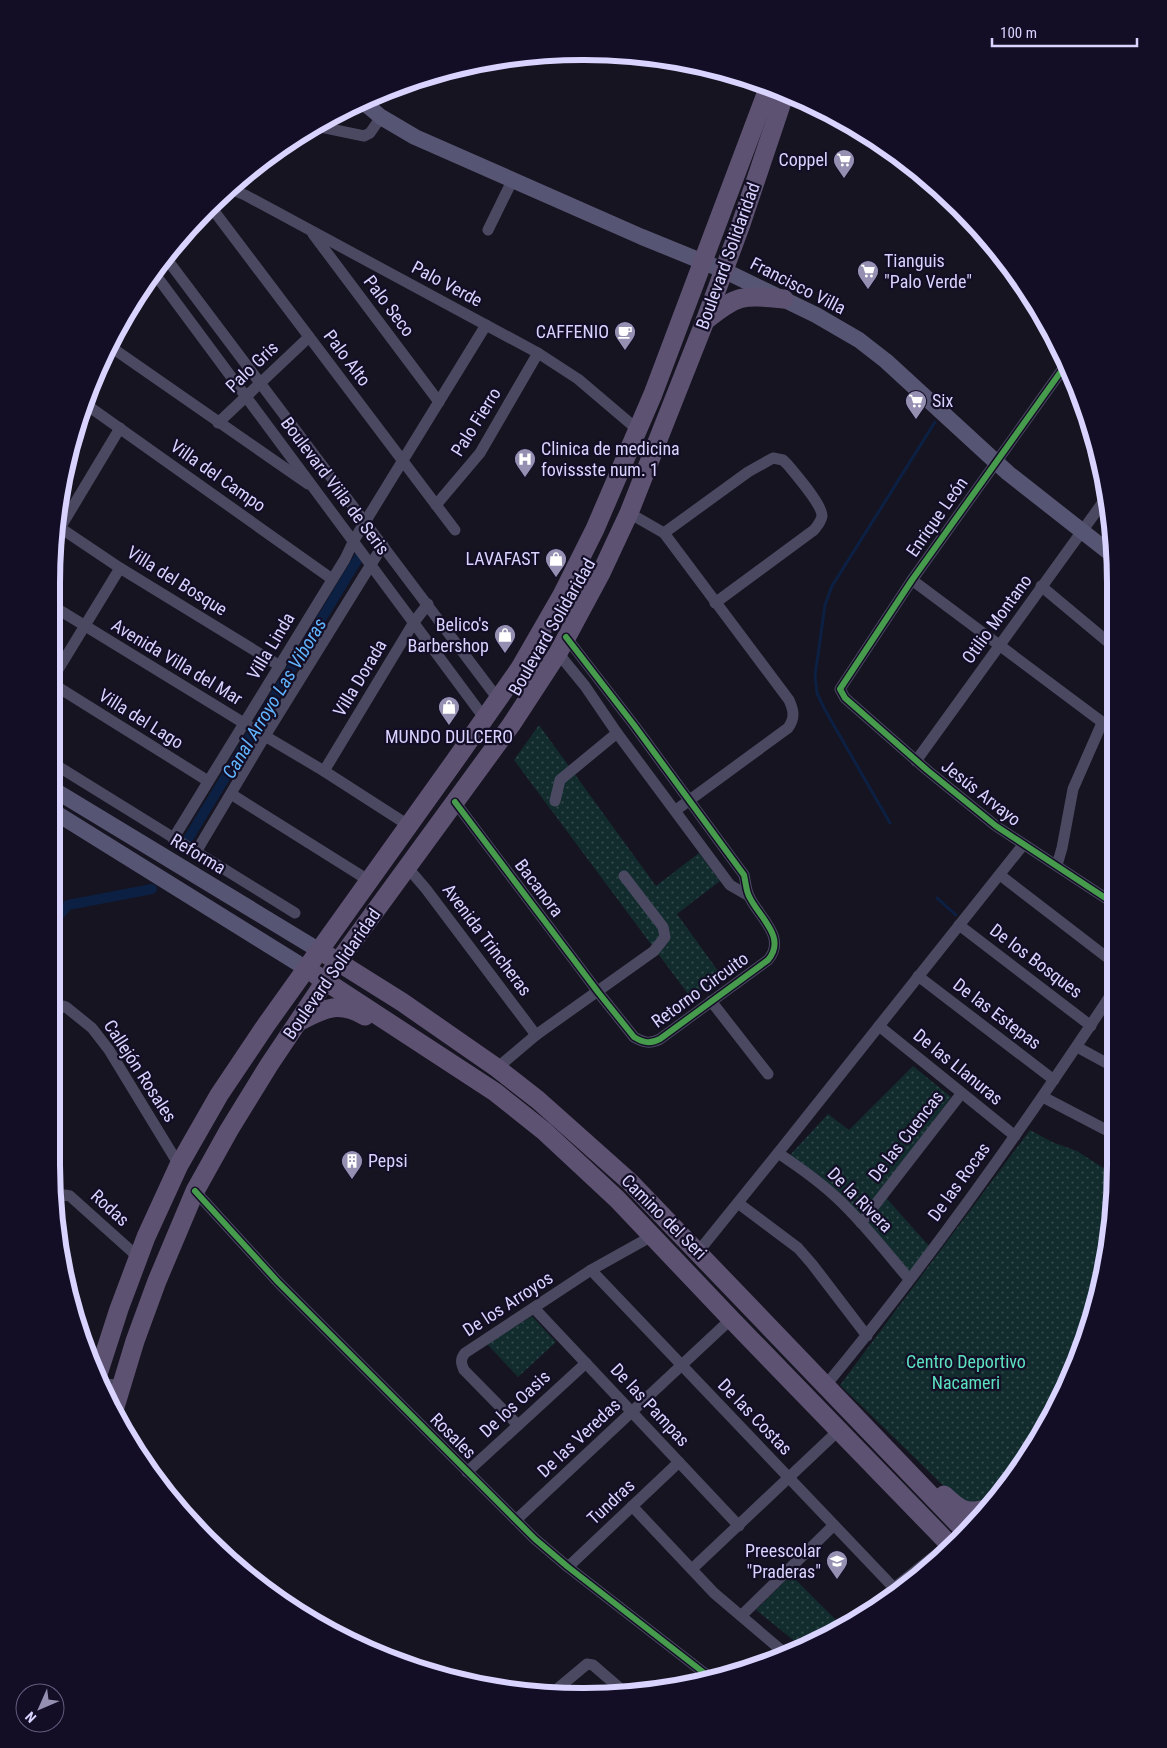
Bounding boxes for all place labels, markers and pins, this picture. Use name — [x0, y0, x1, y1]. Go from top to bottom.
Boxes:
supermarket icon: Coppel — [832, 148, 856, 179]
place label: Coppel — [778, 149, 828, 170]
place label: Tianguis "Palo Verde" — [884, 250, 972, 292]
supermarket icon: Tianguis "Palo Verde" — [856, 259, 880, 290]
cafe icon: CAFFENIO — [613, 320, 637, 351]
place label: CAFFENIO — [536, 321, 609, 342]
supermarket icon: Six — [904, 389, 928, 420]
place label: Six — [932, 390, 953, 411]
place label: Clinica de medicina fovissste num. 1 — [541, 438, 680, 480]
hospital icon: Clinica de medicina fovissste num. 1 — [513, 447, 537, 478]
shop icon: LAVAFAST — [544, 547, 568, 578]
place label: LAVAFAST — [466, 548, 540, 569]
place label: Belico's Barbershop — [407, 614, 489, 656]
shop icon: Belico's Barbershop — [493, 623, 517, 654]
shop icon: MUNDO DULCERO — [437, 695, 461, 726]
place label: MUNDO DULCERO — [385, 726, 513, 747]
building icon: Pepsi — [340, 1149, 364, 1180]
place label: Pepsi — [368, 1150, 408, 1171]
place label: Preescolar "Praderas" — [745, 1540, 822, 1582]
school or university icon: Preescolar "Praderas" — [825, 1549, 849, 1580]

